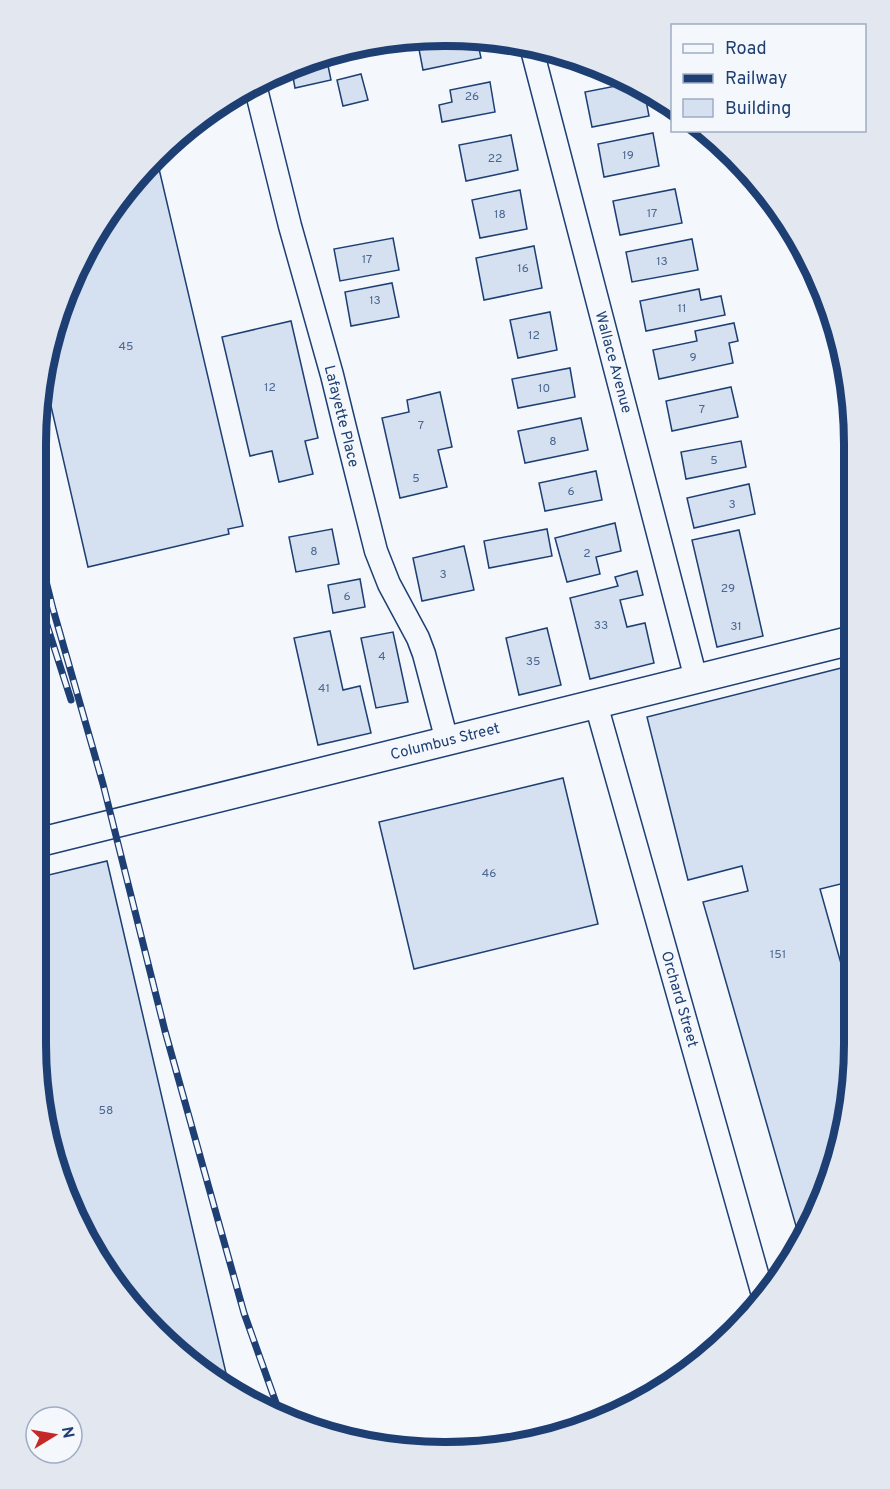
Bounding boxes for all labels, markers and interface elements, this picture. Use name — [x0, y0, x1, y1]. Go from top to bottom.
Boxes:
legend — [671, 24, 866, 132]
text: Road — [725, 38, 767, 61]
text: Railway — [725, 68, 787, 91]
house number: 26 — [465, 89, 479, 105]
text: Building — [725, 98, 791, 121]
house number: 19 — [622, 148, 634, 164]
house number: 22 — [488, 151, 502, 167]
house number: 17 — [647, 206, 657, 222]
house number: 18 — [494, 207, 506, 223]
house number: 17 — [362, 252, 372, 268]
house number: 13 — [656, 254, 668, 270]
house number: 16 — [517, 261, 529, 277]
house number: 13 — [369, 293, 381, 309]
house number: 11 — [678, 301, 686, 317]
street label: Wallace Avenue — [590, 309, 635, 415]
house number: 12 — [528, 328, 540, 344]
house number: 45 — [119, 339, 133, 355]
house number: 9 — [689, 350, 697, 366]
street label: Lafayette Place — [319, 363, 362, 469]
house number: 12 — [264, 380, 276, 396]
house number: 10 — [538, 381, 550, 397]
house number: 7 — [699, 402, 705, 418]
house number: 7 — [418, 418, 424, 434]
house number: 8 — [549, 434, 557, 450]
house number: 5 — [710, 453, 718, 469]
house number: 5 — [412, 471, 420, 487]
house number: 6 — [567, 484, 575, 500]
house number: 3 — [728, 497, 736, 513]
house number: 8 — [310, 544, 318, 560]
house number: 2 — [583, 546, 591, 562]
house number: 3 — [439, 567, 447, 583]
house number: 29 — [721, 581, 735, 597]
house number: 6 — [343, 589, 351, 605]
house number: 33 — [594, 618, 608, 634]
house number: 31 — [730, 619, 742, 635]
house number: 4 — [378, 649, 386, 665]
house number: 35 — [526, 654, 540, 670]
house number: 41 — [318, 681, 330, 697]
street label: Columbus Street — [389, 720, 502, 765]
house number: 46 — [482, 866, 496, 882]
house number: 151 — [770, 947, 786, 963]
street label: Orchard Street — [656, 949, 701, 1050]
house number: 58 — [99, 1103, 113, 1119]
north arrow — [24, 1405, 84, 1465]
text: N — [56, 1425, 78, 1440]

